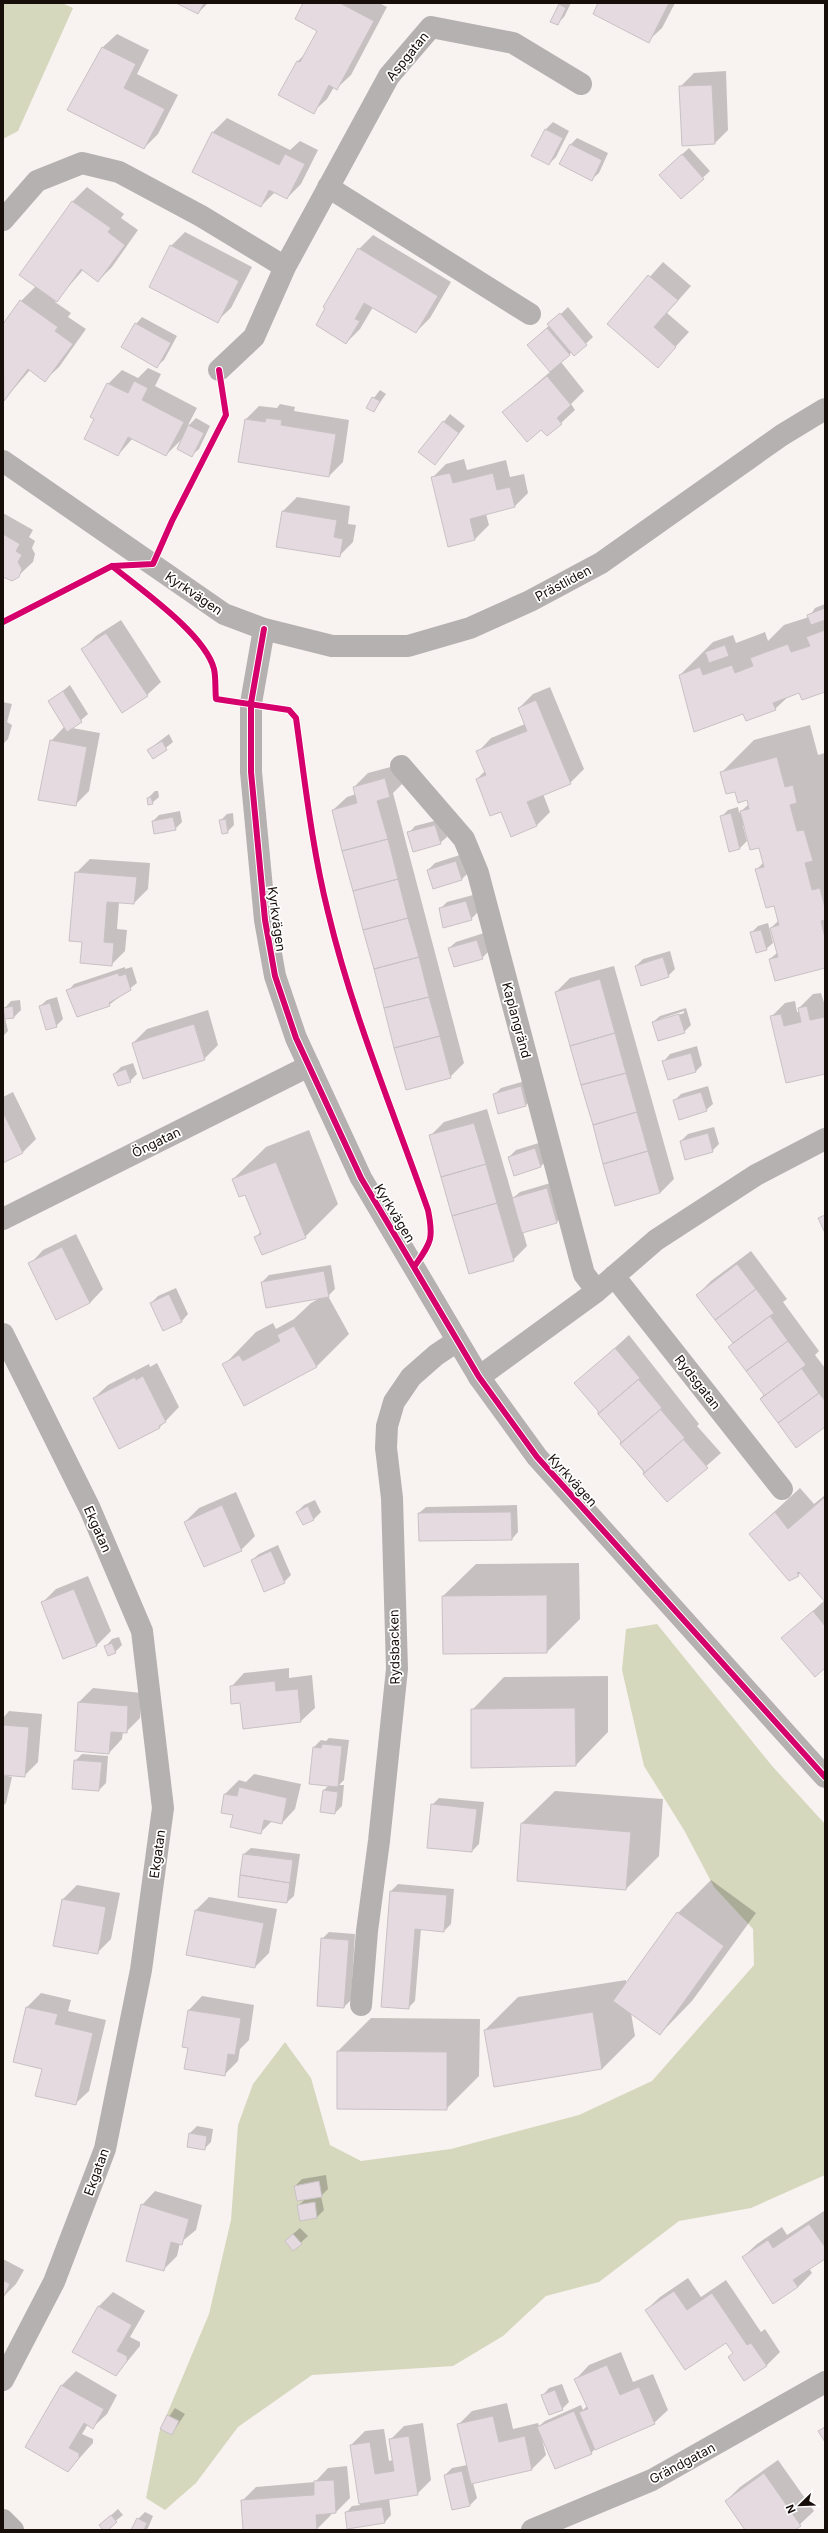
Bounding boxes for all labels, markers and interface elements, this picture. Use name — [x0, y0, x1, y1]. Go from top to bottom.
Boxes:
street label: Aspgatan — [382, 28, 432, 84]
street label: Prästliden — [532, 562, 594, 604]
street label: Kyrkvägen — [162, 568, 226, 618]
street label: Kyrkvägen — [265, 885, 289, 953]
street label: Kaplangränd — [499, 980, 535, 1060]
street label: Öngatan — [129, 1123, 183, 1161]
street label: Kyrkvägen — [371, 1181, 419, 1245]
street label: Rydsgatan — [672, 1352, 724, 1412]
street label: Kyrkvägen — [545, 1450, 601, 1510]
street label: Ekgatan — [81, 1503, 115, 1555]
street label: Rydsbacken — [385, 1609, 403, 1685]
street label: Ekgatan — [146, 1829, 168, 1879]
street label: Ekgatan — [80, 2146, 112, 2198]
street label: Grändgatan — [646, 2439, 718, 2487]
north arrow — [780, 2485, 820, 2525]
text: N — [783, 2502, 799, 2516]

